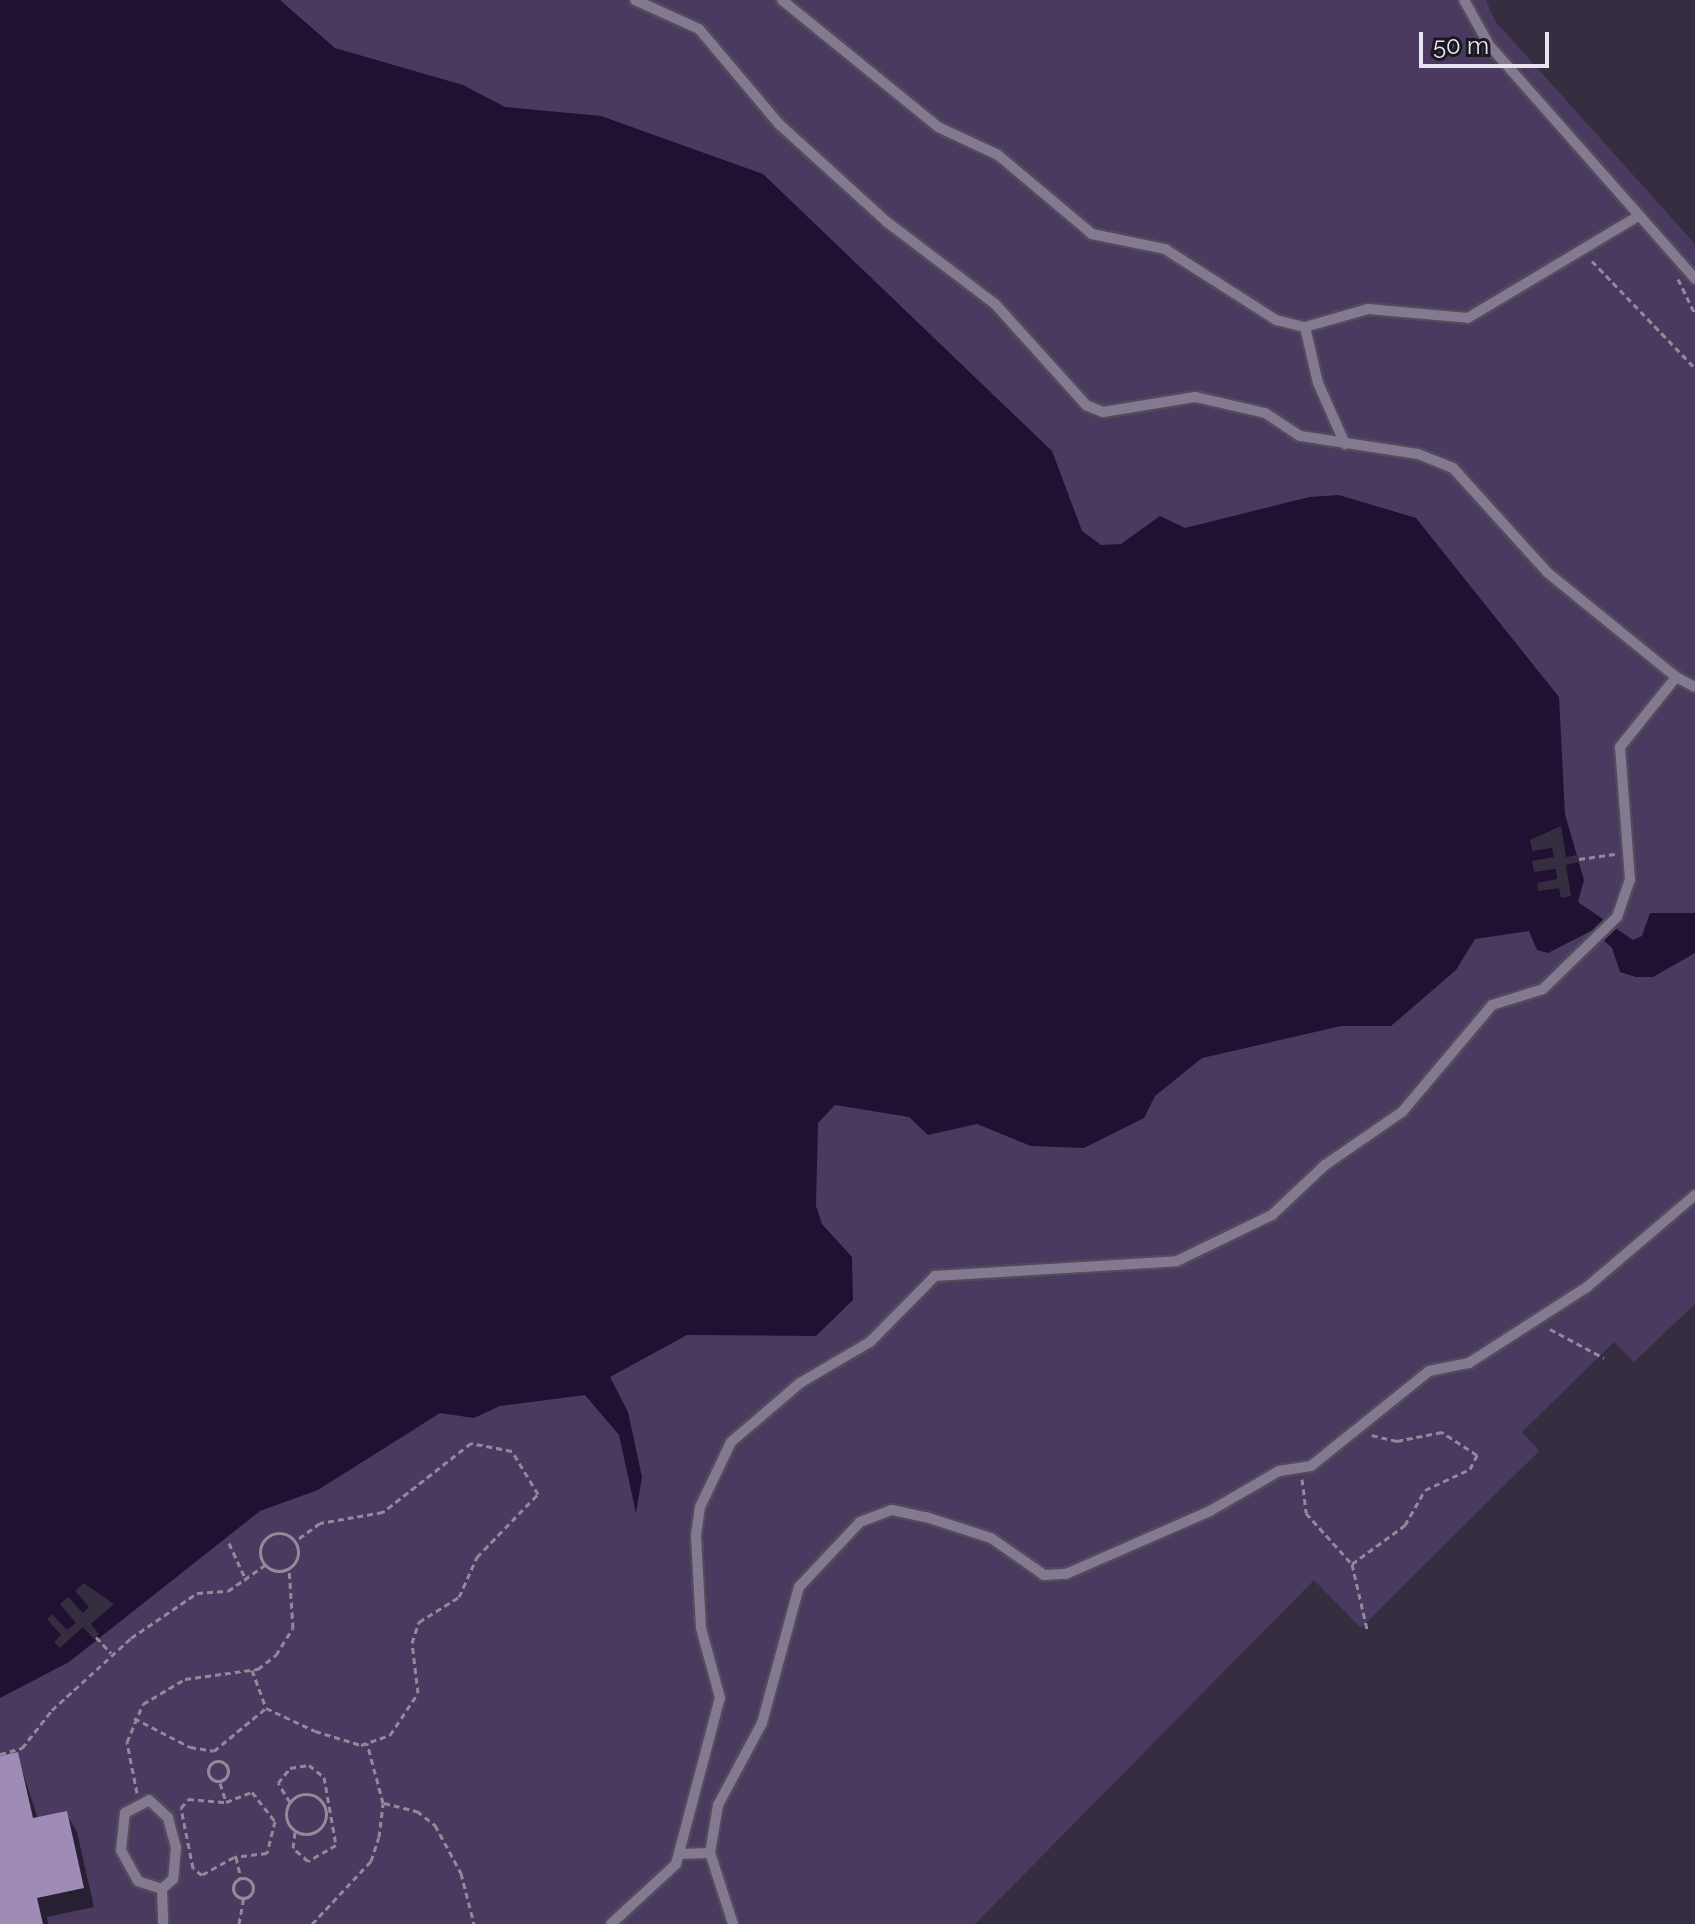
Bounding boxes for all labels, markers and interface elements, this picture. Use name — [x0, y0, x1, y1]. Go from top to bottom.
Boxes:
scale bar — [1423, 16, 1553, 66]
text: 50 m — [1433, 31, 1489, 60]

